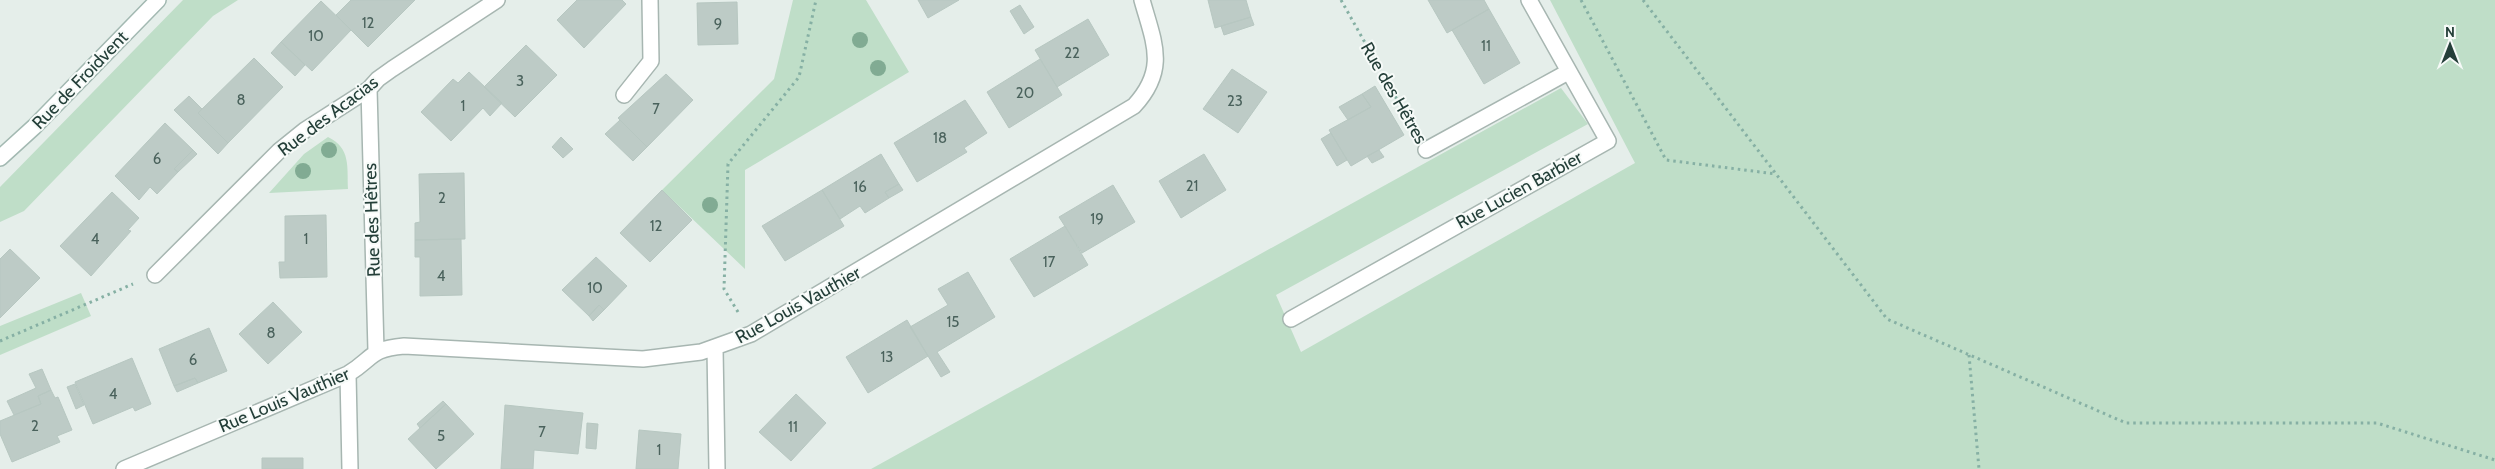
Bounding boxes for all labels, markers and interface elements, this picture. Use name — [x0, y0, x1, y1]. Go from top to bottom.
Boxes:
house number: 12 — [362, 14, 375, 32]
house number: 9 — [714, 15, 722, 33]
north arrow — [2425, 20, 2475, 70]
text: N — [2445, 23, 2455, 41]
street label: Rue de Froidvent — [28, 26, 132, 134]
house number: 10 — [308, 27, 324, 45]
house number: 11 — [1481, 37, 1491, 55]
street label: Rue des Hêtres — [1356, 38, 1432, 148]
house number: 22 — [1064, 44, 1080, 62]
street label: Rue des Acacias — [274, 71, 382, 161]
house number: 3 — [516, 72, 524, 90]
house number: 20 — [1016, 84, 1034, 102]
house number: 8 — [236, 91, 246, 109]
house number: 23 — [1227, 92, 1243, 110]
house number: 1 — [461, 97, 465, 115]
house number: 7 — [652, 100, 660, 118]
house number: 18 — [933, 129, 947, 147]
street label: Rue Lucien Barbier — [1452, 146, 1586, 234]
house number: 6 — [153, 150, 161, 168]
street label: Rue des Hêtres — [359, 163, 385, 277]
house number: 21 — [1186, 177, 1198, 195]
house number: 16 — [853, 178, 867, 196]
house number: 2 — [438, 189, 446, 207]
house number: 19 — [1090, 210, 1104, 228]
house number: 12 — [650, 217, 663, 235]
house number: 4 — [91, 230, 100, 248]
house number: 1 — [304, 230, 308, 248]
house number: 17 — [1043, 253, 1056, 271]
street label: Rue Louis Vauthier — [732, 261, 865, 348]
house number: 4 — [437, 267, 446, 285]
house number: 10 — [587, 279, 603, 297]
house number: 15 — [946, 313, 960, 331]
house number: 8 — [266, 324, 276, 342]
house number: 13 — [880, 348, 894, 366]
house number: 6 — [189, 351, 197, 369]
street label: Rue Louis Vauthier — [215, 362, 353, 437]
house number: 4 — [109, 385, 118, 403]
house number: 2 — [31, 417, 39, 435]
house number: 11 — [788, 418, 798, 436]
house number: 7 — [538, 423, 546, 441]
house number: 5 — [437, 427, 445, 445]
house number: 1 — [657, 441, 661, 459]

